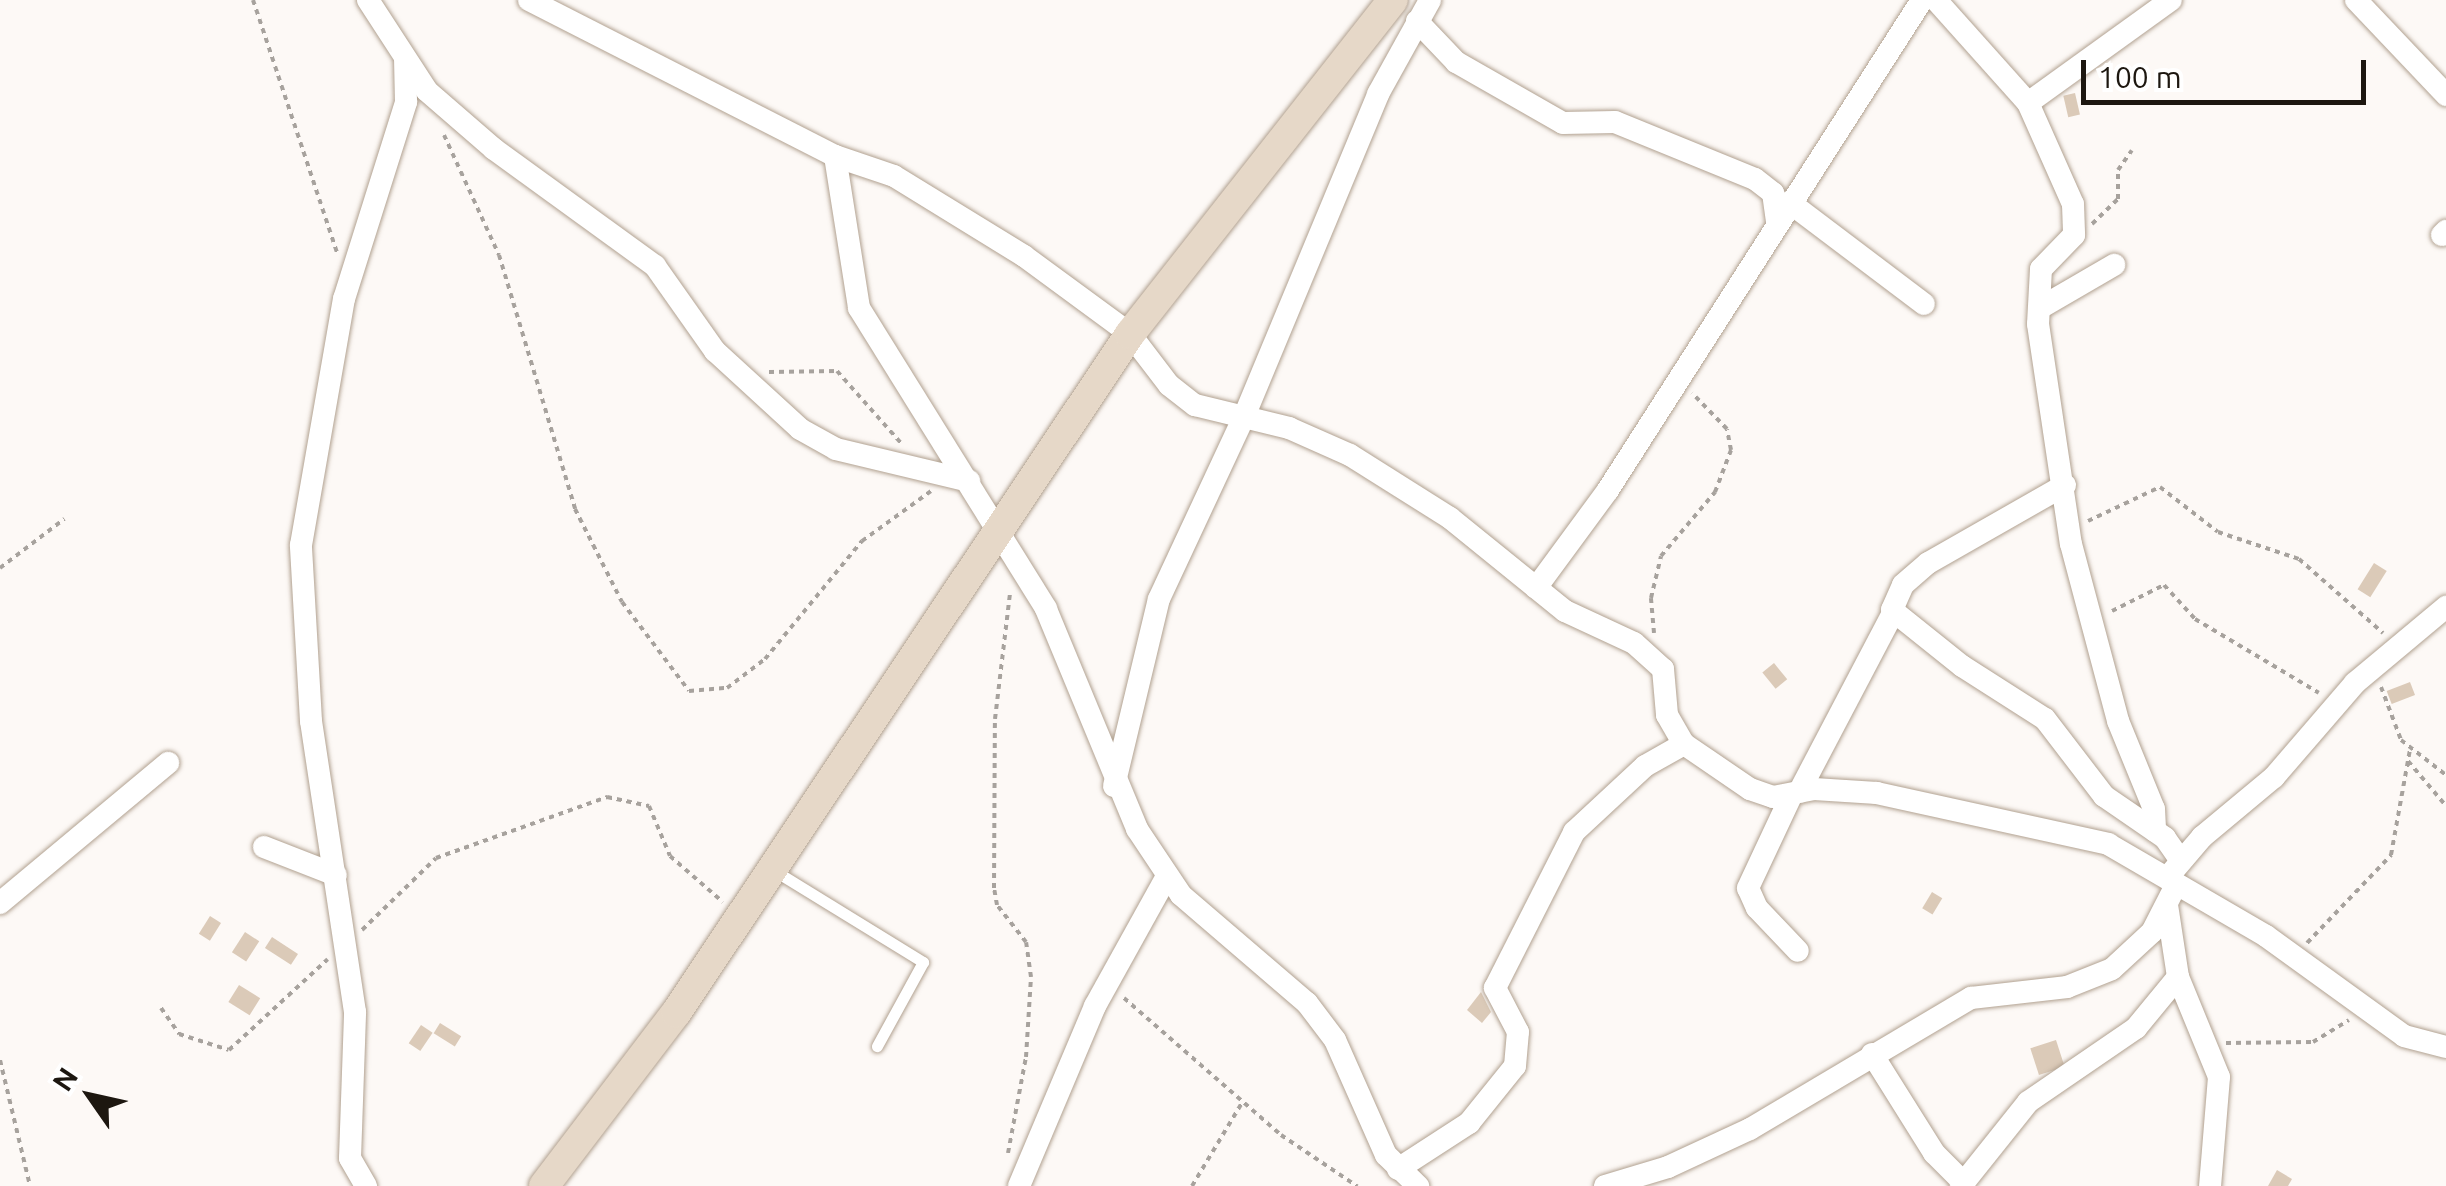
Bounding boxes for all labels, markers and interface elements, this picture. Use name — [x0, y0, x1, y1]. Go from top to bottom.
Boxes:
scale bar — [2086, 40, 2371, 102]
text: 100 m — [2098, 60, 2182, 94]
north arrow — [40, 1046, 140, 1146]
text: N — [46, 1062, 83, 1096]

